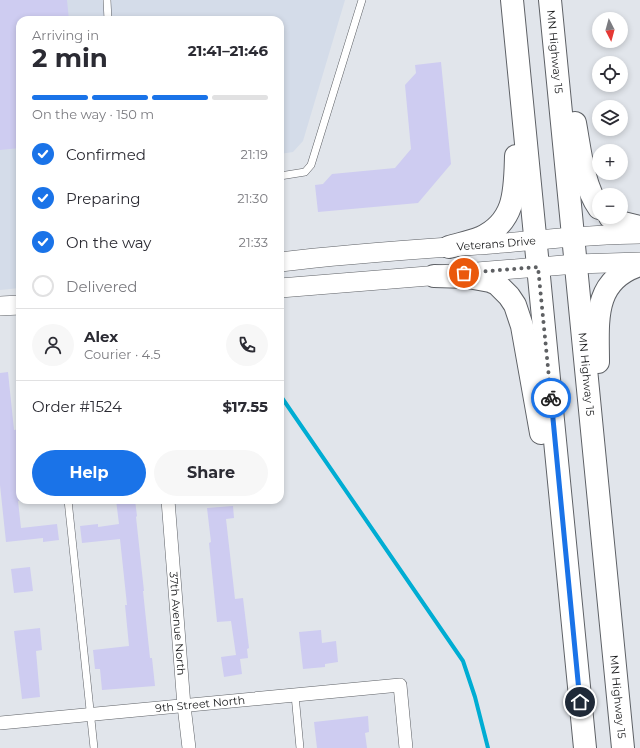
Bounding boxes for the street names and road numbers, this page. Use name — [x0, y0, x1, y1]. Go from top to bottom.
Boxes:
street label: MN Highway 15 — [544, 9, 566, 94]
street label: Veterans Drive — [456, 233, 537, 253]
street label: MN Highway 15 — [575, 332, 598, 417]
street label: 37th Avenue North — [167, 571, 189, 676]
street label: MN Highway 15 — [607, 654, 629, 739]
street label: 9th Street North — [155, 693, 246, 715]

